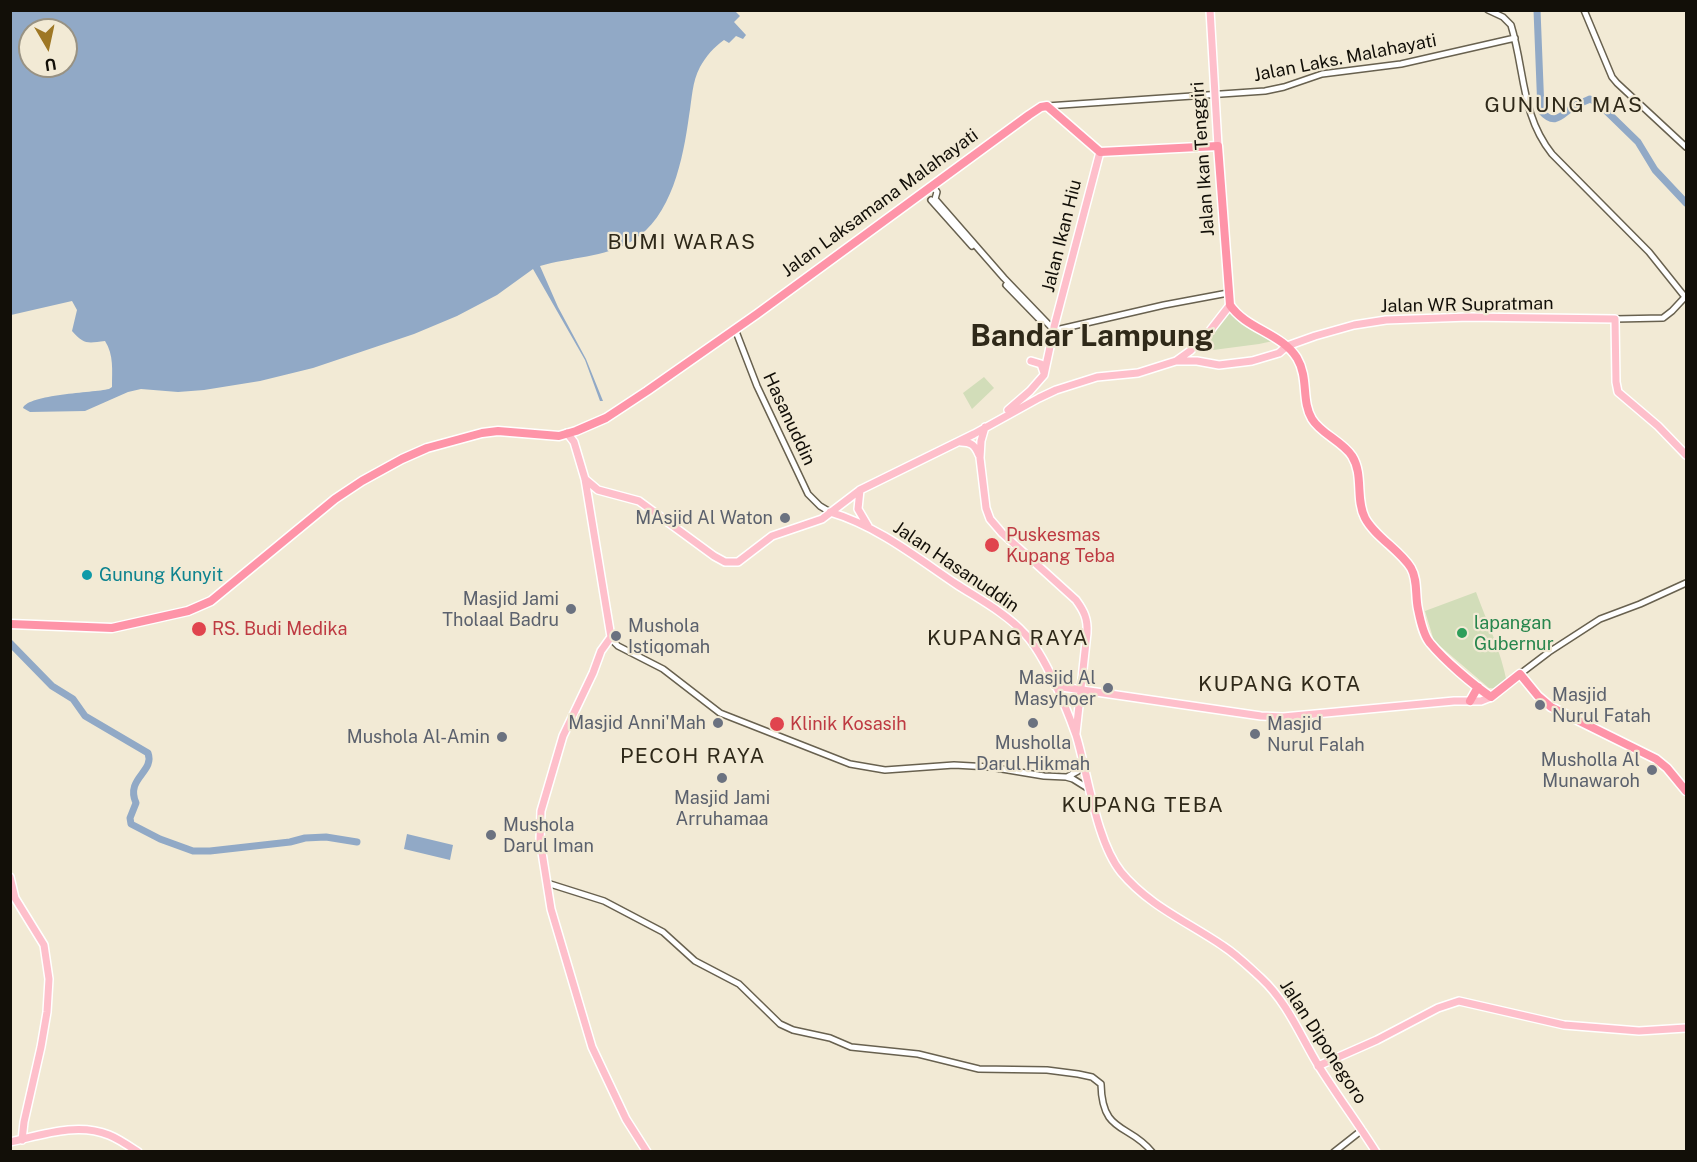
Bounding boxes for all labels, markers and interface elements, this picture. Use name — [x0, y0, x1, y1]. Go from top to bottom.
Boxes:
north arrow — [18, 18, 78, 78]
street label: Jalan Laks. Malahayati — [1252, 30, 1438, 86]
text: U — [43, 54, 58, 75]
street label: Jalan Ikan Tenggiri — [1187, 81, 1219, 237]
district label: GUNUNG MAS — [1484, 93, 1644, 119]
street label: Jalan Laksamana Malahayati — [777, 124, 983, 282]
street label: Jalan Ikan Hiu — [1038, 177, 1086, 295]
district label: BUMI WARAS — [608, 230, 756, 256]
street label: Jalan WR Supratman — [1380, 293, 1554, 317]
district label: Bandar Lampung — [970, 319, 1214, 355]
street label: Hasanuddin — [758, 369, 820, 469]
place label: MAsjid Al Waton — [635, 507, 773, 529]
marker: MAsjid Al Waton — [778, 511, 792, 525]
street label: Jalan Hasanuddin — [889, 517, 1023, 617]
place label: Puskesmas Kupang Teba — [1006, 524, 1115, 566]
marker: Puskesmas Kupang Teba — [983, 536, 1001, 554]
place label: Gunung Kunyit — [99, 564, 223, 586]
marker: Gunung Kunyit — [80, 568, 94, 582]
place label: Masjid Jami Tholaal Badru — [442, 588, 559, 630]
marker: Masjid Jami Tholaal Badru — [564, 602, 578, 616]
place label: lapangan Gubernur — [1474, 612, 1554, 654]
place label: Mushola Istiqomah — [628, 615, 710, 658]
place label: RS. Budi Medika — [212, 618, 347, 640]
marker: RS. Budi Medika — [190, 620, 208, 638]
district label: KUPANG RAYA — [927, 626, 1089, 652]
marker: lapangan Gubernur — [1455, 626, 1469, 640]
marker: Mushola Istiqomah — [609, 629, 623, 643]
place label: Masjid Al Masyhoer — [1014, 667, 1096, 710]
district label: KUPANG KOTA — [1198, 672, 1362, 698]
marker: Masjid Al Masyhoer — [1101, 681, 1115, 695]
place label: Masjid Nurul Fatah — [1552, 684, 1651, 726]
marker: Masjid Nurul Fatah — [1533, 698, 1547, 712]
place label: Masjid Anni'Mah — [568, 712, 706, 734]
place label: Klinik Kosasih — [790, 713, 907, 735]
place label: Masjid Nurul Falah — [1267, 713, 1365, 756]
marker: Klinik Kosasih — [768, 715, 786, 733]
marker: Masjid Anni'Mah — [711, 716, 725, 730]
marker: Musholla Darul Hikmah — [1026, 716, 1040, 730]
place label: Mushola Al-Amin — [347, 726, 490, 748]
marker: Masjid Nurul Falah — [1248, 727, 1262, 741]
marker: Mushola Al-Amin — [495, 730, 509, 744]
place label: Musholla Darul Hikmah — [976, 732, 1090, 774]
district label: PECOH RAYA — [620, 744, 766, 770]
place label: Musholla Al Munawaroh — [1541, 749, 1640, 792]
marker: Musholla Al Munawaroh — [1645, 763, 1659, 777]
marker: Masjid Jami Arruhamaa — [715, 771, 729, 785]
place label: Masjid Jami Arruhamaa — [674, 787, 770, 830]
district label: KUPANG TEBA — [1061, 793, 1225, 819]
place label: Mushola Darul Iman — [503, 814, 594, 856]
marker: Mushola Darul Iman — [484, 828, 498, 842]
street label: Jalan Diponegoro — [1275, 976, 1371, 1108]

